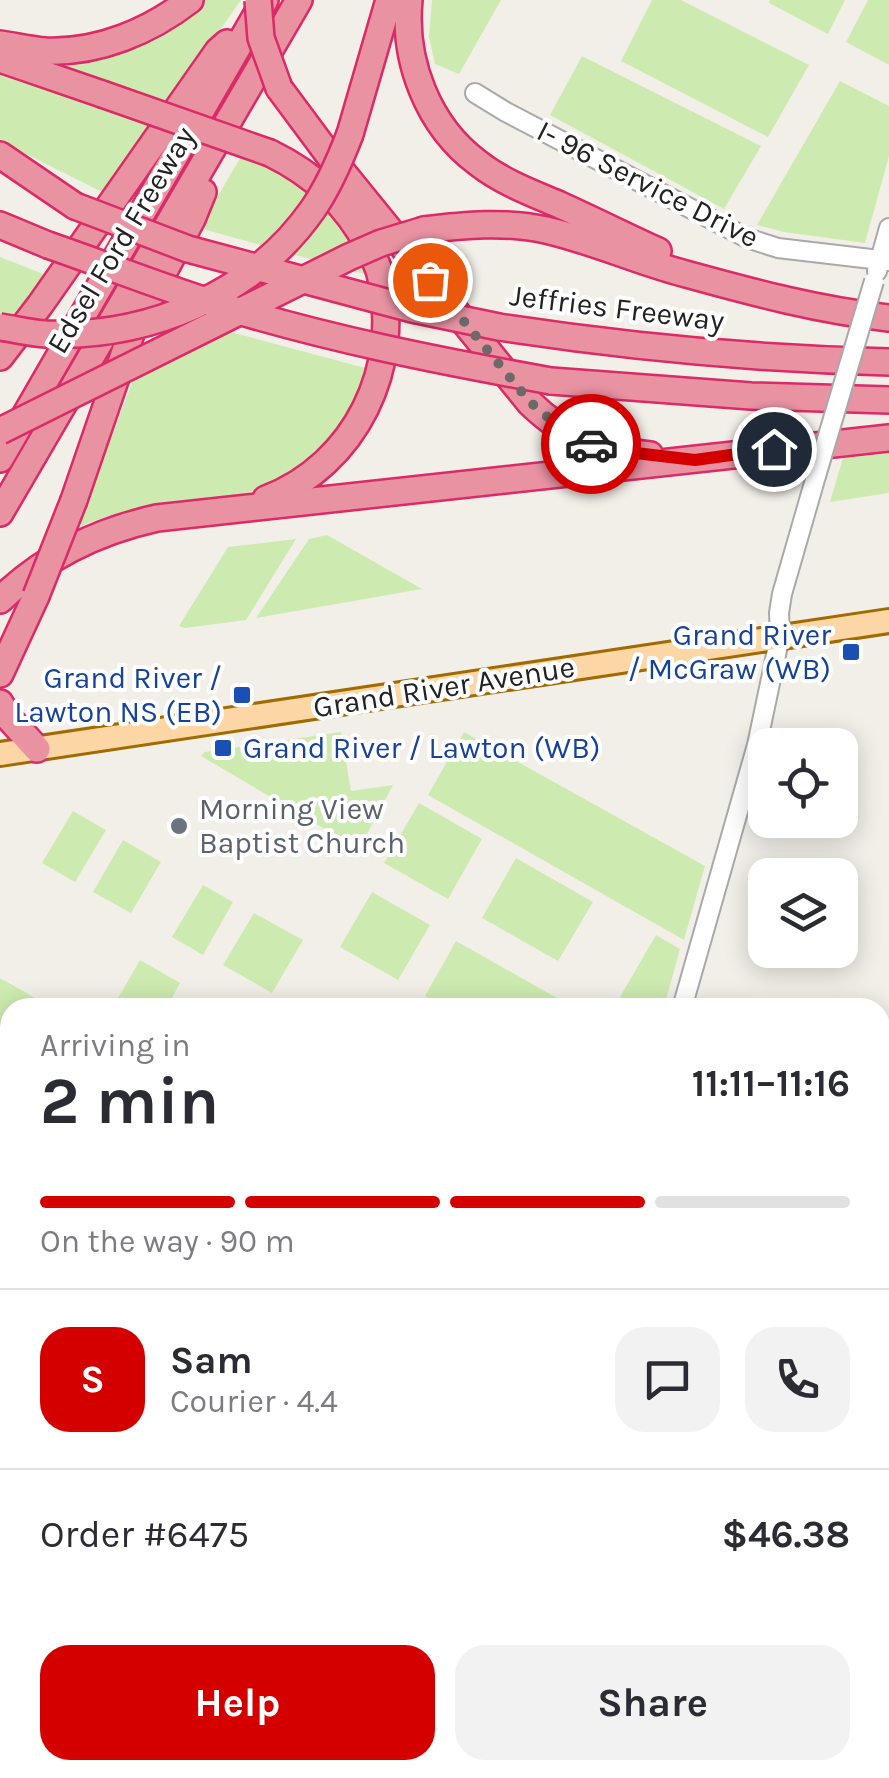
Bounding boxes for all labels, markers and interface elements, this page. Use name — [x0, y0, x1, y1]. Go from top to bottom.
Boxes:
street label: I- 96 Service Drive — [531, 113, 765, 255]
street label: Edsel Ford Freeway — [39, 120, 203, 360]
pin — [388, 238, 473, 323]
icon: bag — [403, 253, 458, 308]
street label: Jeffries Freeway — [508, 277, 726, 339]
courier — [541, 394, 641, 494]
pin — [732, 407, 817, 492]
icon: car — [564, 417, 619, 472]
icon: home — [747, 422, 802, 477]
place label: Grand River / McGraw (WB) — [628, 617, 831, 687]
marker: Grand River / McGraw (WB) — [840, 641, 862, 663]
street label: Grand River Avenue — [311, 649, 577, 725]
place label: Grand River / Lawton NS (EB) — [14, 660, 222, 730]
marker: Grand River / Lawton NS (EB) — [231, 684, 253, 706]
map controls — [748, 728, 858, 968]
button: locate — [748, 728, 858, 838]
place label: Grand River / Lawton (WB) — [243, 730, 601, 766]
marker: Grand River / Lawton (WB) — [212, 737, 234, 759]
place label: Morning View Baptist Church — [199, 791, 405, 861]
marker: Morning View Baptist Church — [168, 815, 190, 837]
button: layers — [748, 858, 858, 968]
text: Arriving in — [40, 1027, 191, 1064]
text: 11:11–11:16 — [692, 1061, 850, 1106]
text: 2 min — [40, 1063, 219, 1139]
text: On the way · 90 m — [40, 1223, 295, 1260]
button: chat — [615, 1327, 720, 1432]
button: phone — [745, 1327, 850, 1432]
text: Sam — [170, 1338, 253, 1383]
text: S — [80, 1357, 105, 1402]
text: Courier · 4.4 — [170, 1383, 338, 1420]
text: Order #6475 — [40, 1512, 249, 1557]
text: $46.38 — [722, 1512, 850, 1557]
button: Help — [40, 1645, 435, 1760]
button: Share — [455, 1645, 850, 1760]

